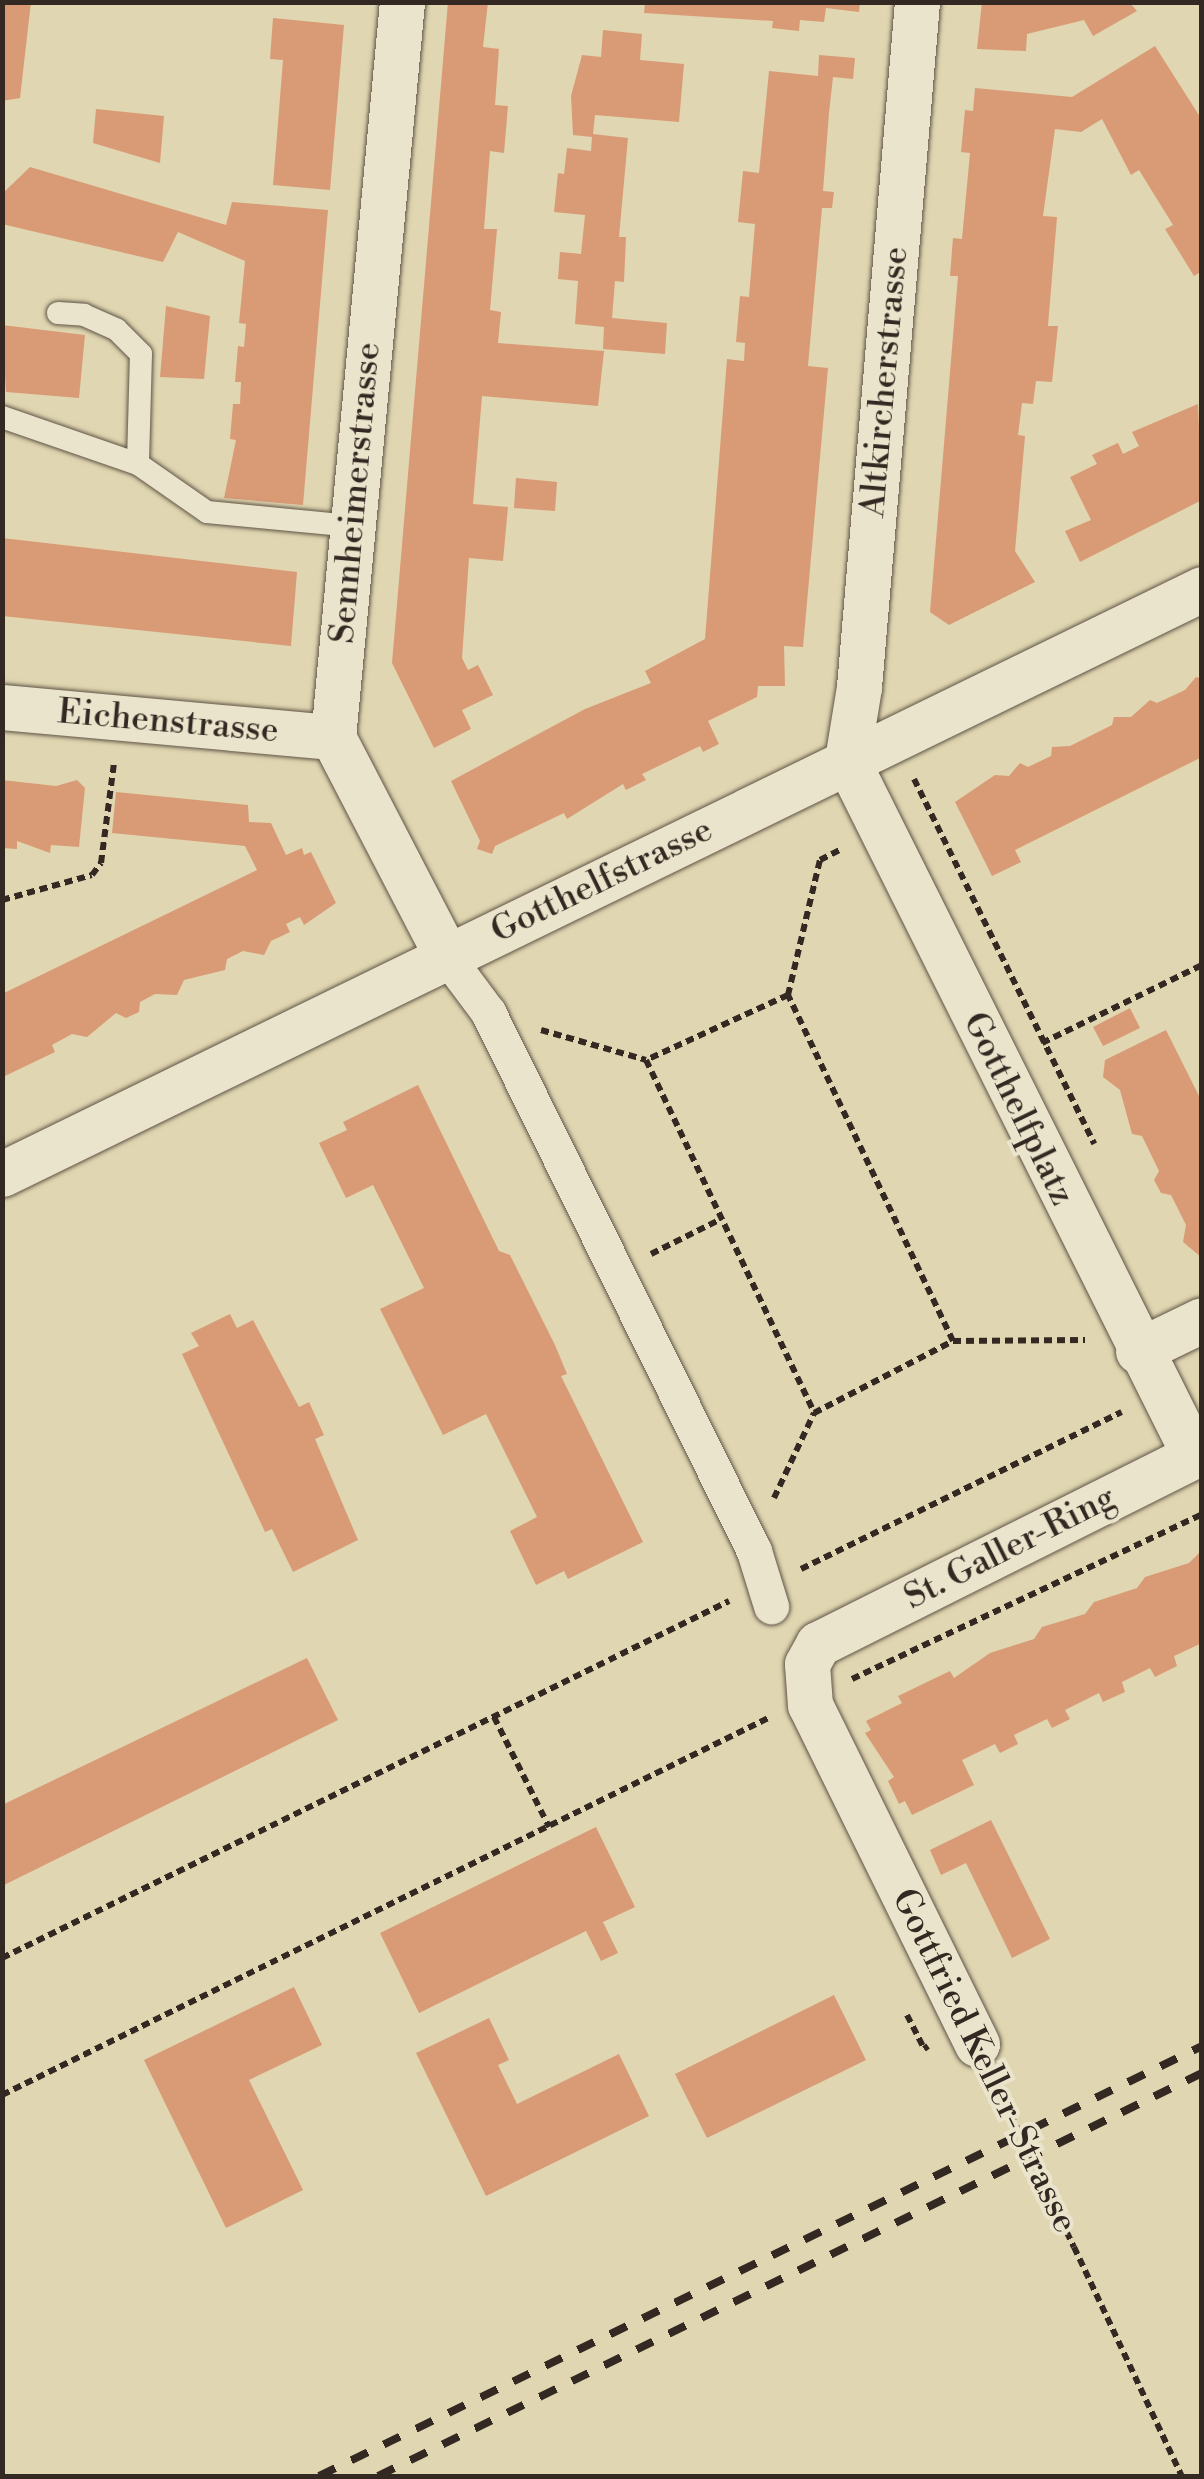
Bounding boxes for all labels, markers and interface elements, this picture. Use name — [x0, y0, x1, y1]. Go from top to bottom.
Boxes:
street label: Altkircherstrasse — [852, 245, 918, 519]
street label: Sennheimerstrasse — [322, 341, 390, 645]
street label: Eichenstrasse — [56, 691, 280, 753]
street label: Gotthelfstrasse — [484, 809, 720, 953]
street label: Gotthelfplatz — [953, 1006, 1083, 1212]
street label: St. Galler-Ring — [897, 1477, 1123, 1619]
street label: Gottfried Keller-Strasse — [882, 1882, 1086, 2240]

